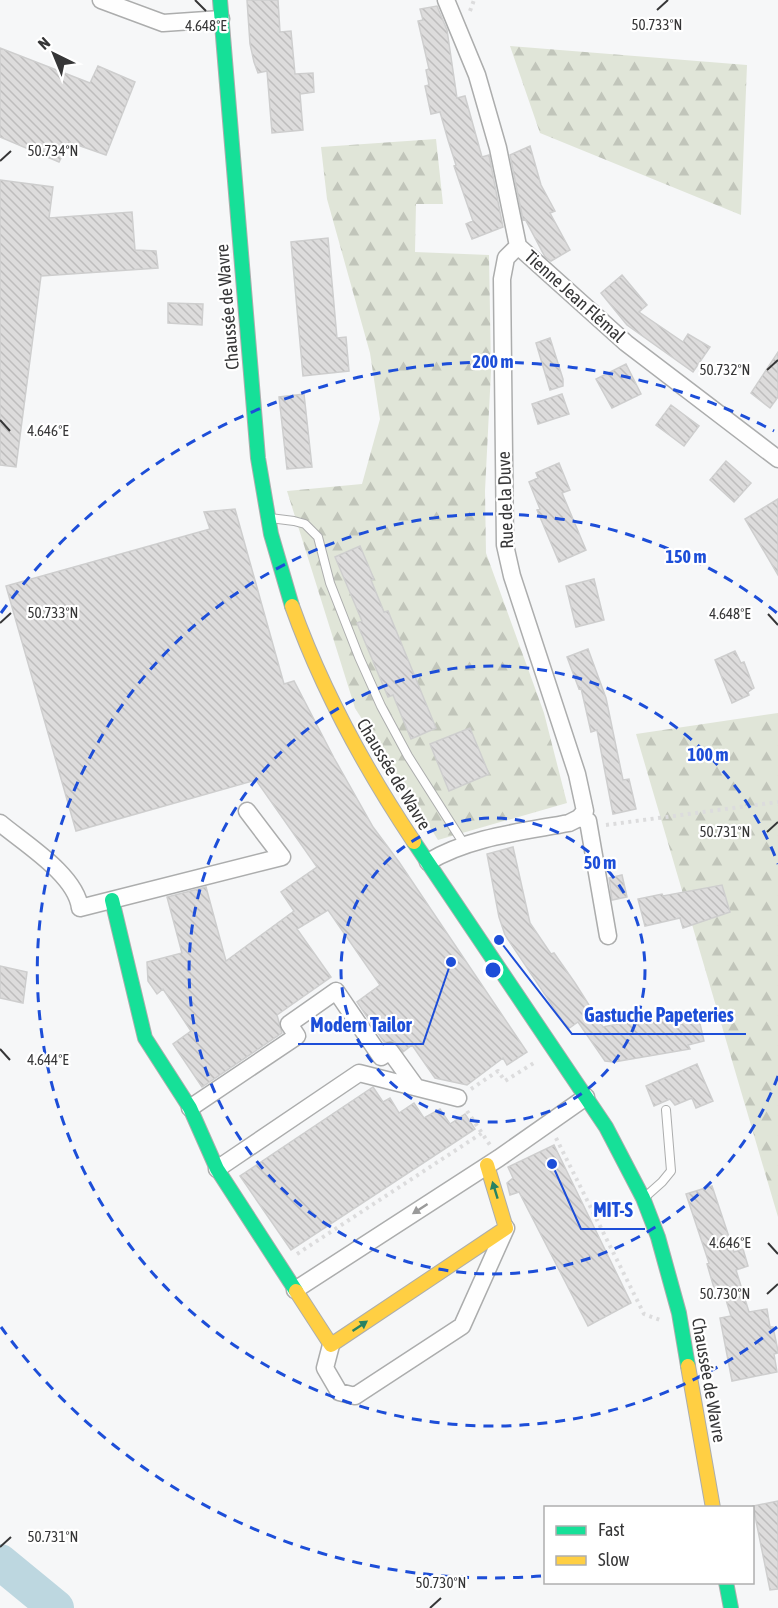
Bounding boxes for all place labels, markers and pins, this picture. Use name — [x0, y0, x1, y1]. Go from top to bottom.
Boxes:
centre of rings — [483, 960, 503, 980]
callout: Gastuche Papeteries — [572, 996, 746, 1034]
callout: Modern Tailor — [298, 1006, 423, 1044]
callout: MIT-S — [581, 1191, 645, 1229]

